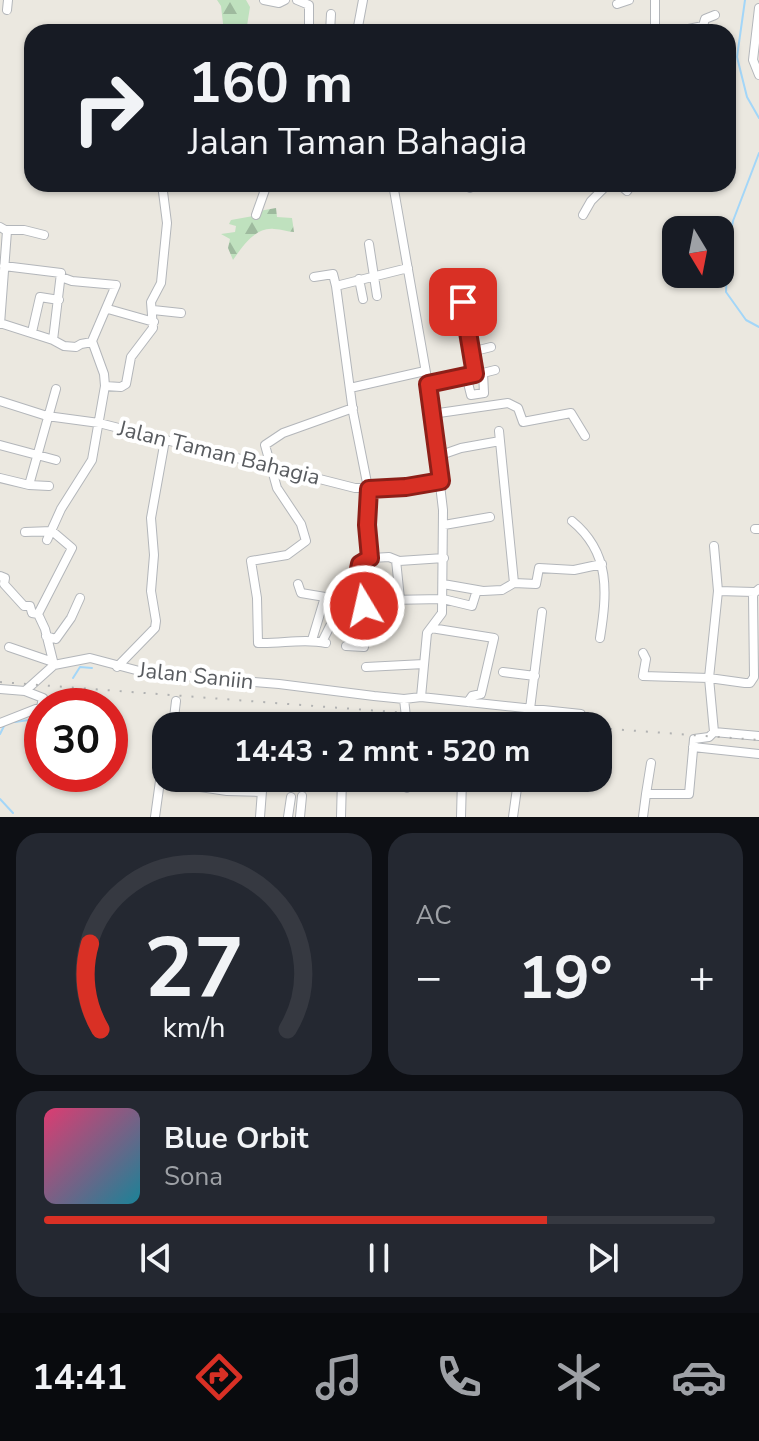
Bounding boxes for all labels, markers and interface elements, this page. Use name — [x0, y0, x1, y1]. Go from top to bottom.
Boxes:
text: 160 m — [188, 45, 353, 122]
icon: right — [56, 56, 160, 160]
text: Jalan Taman Bahagia — [188, 118, 527, 167]
north arrow — [662, 216, 734, 288]
map controls — [662, 216, 734, 288]
pin — [429, 268, 497, 336]
icon: arrive — [441, 280, 485, 324]
street label: Jalan Taman Bahagia — [114, 413, 323, 493]
position arrow — [322, 564, 406, 648]
street label: Jalan Saniin — [136, 655, 255, 697]
speed limit sign: 30 — [24, 688, 128, 792]
text: 14:43 · 2 mnt · 520 m — [234, 731, 530, 772]
text: AC — [416, 898, 452, 933]
text: 27 — [144, 912, 244, 1025]
text: 19° — [518, 937, 613, 1019]
text: − — [416, 948, 442, 1008]
text: + — [689, 948, 715, 1008]
text: km/h — [162, 1008, 225, 1047]
text: Blue Orbit — [164, 1118, 308, 1159]
text: Sona — [164, 1159, 223, 1194]
icon: previous — [134, 1236, 178, 1280]
icon: pause — [357, 1236, 401, 1280]
icon: next — [581, 1236, 625, 1280]
icon: directions — [191, 1349, 247, 1405]
icon: music — [311, 1349, 367, 1405]
icon: phone — [431, 1349, 487, 1405]
icon: climate — [551, 1349, 607, 1405]
icon: car — [671, 1349, 727, 1405]
text: 14:41 — [32, 1353, 127, 1402]

